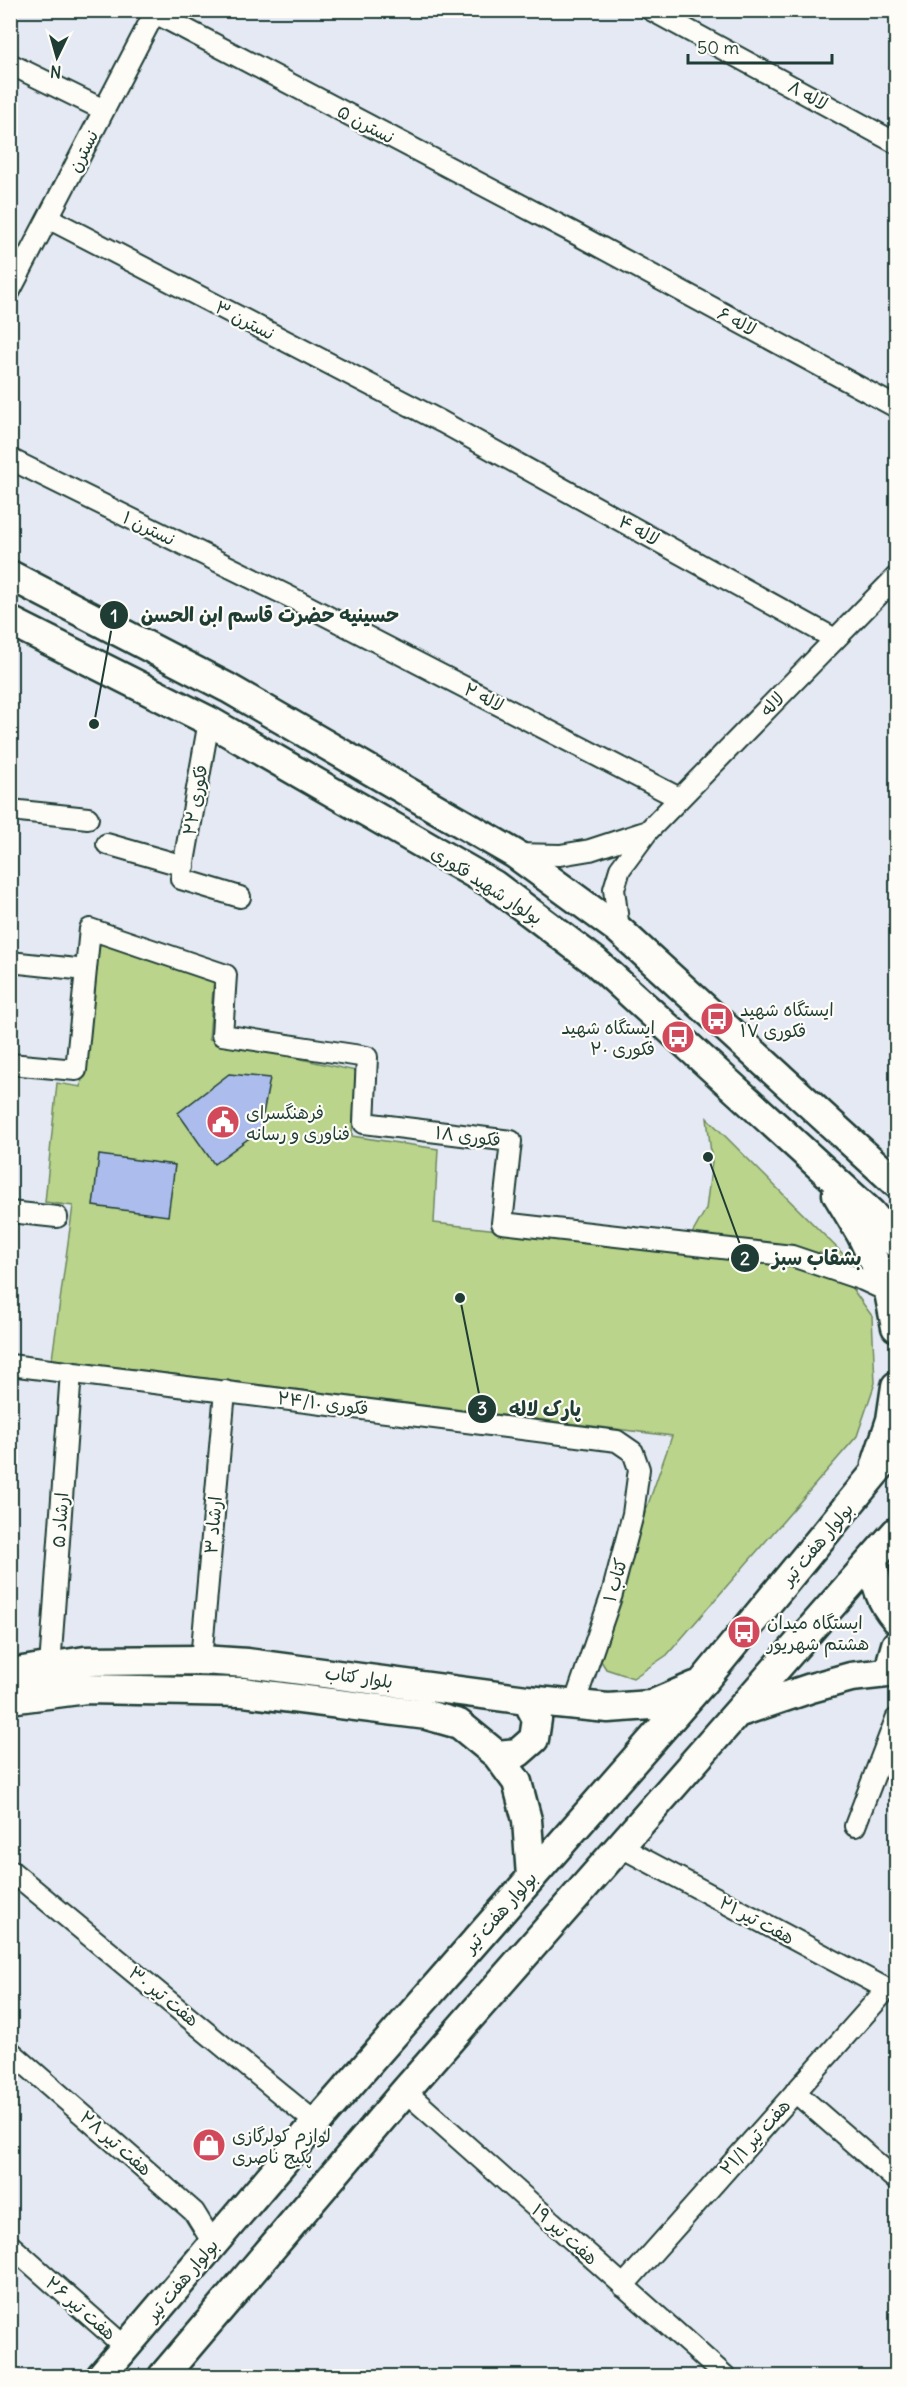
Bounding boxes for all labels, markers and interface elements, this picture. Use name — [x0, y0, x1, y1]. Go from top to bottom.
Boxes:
north arrow — [27, 27, 87, 87]
scale bar — [688, 27, 832, 65]
text: 50 m — [697, 36, 739, 59]
text: N — [49, 61, 62, 82]
street label: لاله ۸ — [784, 75, 832, 115]
street label: نسترن ۵ — [333, 99, 399, 149]
street label: نسترن — [63, 126, 103, 176]
street label: نسترن ۳ — [211, 295, 279, 345]
street label: لاله ۶ — [714, 301, 760, 341]
street label: نسترن ۱ — [119, 505, 179, 551]
street label: لاله ۴ — [615, 510, 663, 550]
callout: حسینیه حضرت قاسم ابن الحسن — [99, 596, 412, 634]
text: حسینیه حضرت قاسم ابن الحسن — [141, 602, 399, 630]
text: 1 — [110, 604, 118, 627]
street label: لاله ۲ — [460, 677, 508, 717]
street label: لاله — [755, 687, 789, 721]
street label: فکوری ۲۲ — [177, 763, 213, 837]
street label: بولوار شهید فکوری — [427, 841, 547, 930]
place label: ایستگاه شهید فکوری ۱۷ — [740, 998, 834, 1042]
bus stop icon: ایستگاه شهید فکوری ۱۷ — [699, 1001, 735, 1037]
place label: ایستگاه شهید فکوری ۲۰ — [561, 1016, 655, 1060]
bus stop icon: ایستگاه شهید فکوری ۲۰ — [660, 1019, 696, 1055]
place label: فرهنگسرای فناوری و رسانه — [246, 1101, 350, 1145]
public building icon: فرهنگسرای فناوری و رسانه — [205, 1104, 241, 1140]
street label: فکوری ١٨ — [434, 1121, 502, 1151]
callout: بشقاب سبز — [730, 1239, 873, 1277]
text: بشقاب سبز — [770, 1245, 862, 1271]
text: 2 — [740, 1247, 750, 1270]
street label: فکوری ۲۴/۱۰ — [276, 1386, 370, 1420]
callout: پارک لاله — [467, 1390, 593, 1428]
text: پارک لاله — [509, 1396, 581, 1422]
text: 3 — [477, 1397, 487, 1420]
street label: ارشاد ۵ — [47, 1491, 73, 1549]
street label: ارشاد ۳ — [199, 1495, 227, 1555]
street label: بولوار هفت تیر — [774, 1498, 859, 1592]
street label: کتاب ۱ — [598, 1555, 632, 1605]
place label: ایستگاه میدان هشتم شهریور — [765, 1611, 869, 1658]
bus stop icon: ایستگاه میدان هشتم شهریور — [726, 1614, 762, 1650]
street label: بلوار کتاب — [323, 1661, 395, 1693]
street label: بولوار هفت تیر — [457, 1866, 543, 1960]
street label: هفت تیر ۲۱ — [715, 1891, 799, 1949]
street label: هفت تیر ۳۰ — [124, 1961, 204, 2031]
street label: هفت تیر ۲۱/۱ — [715, 2094, 795, 2180]
street label: هفت تیر ۲۸ — [75, 2105, 157, 2181]
place label: لوازم کولرگازی پکیج ناصری — [232, 2124, 331, 2169]
shop icon: لوازم کولرگازی پکیج ناصری — [191, 2127, 227, 2163]
street label: هفت تیر ۱۹ — [527, 2198, 603, 2270]
street label: بولوار هفت تیر — [139, 2234, 224, 2328]
street label: هفت تیر ۲۶ — [41, 2271, 121, 2345]

